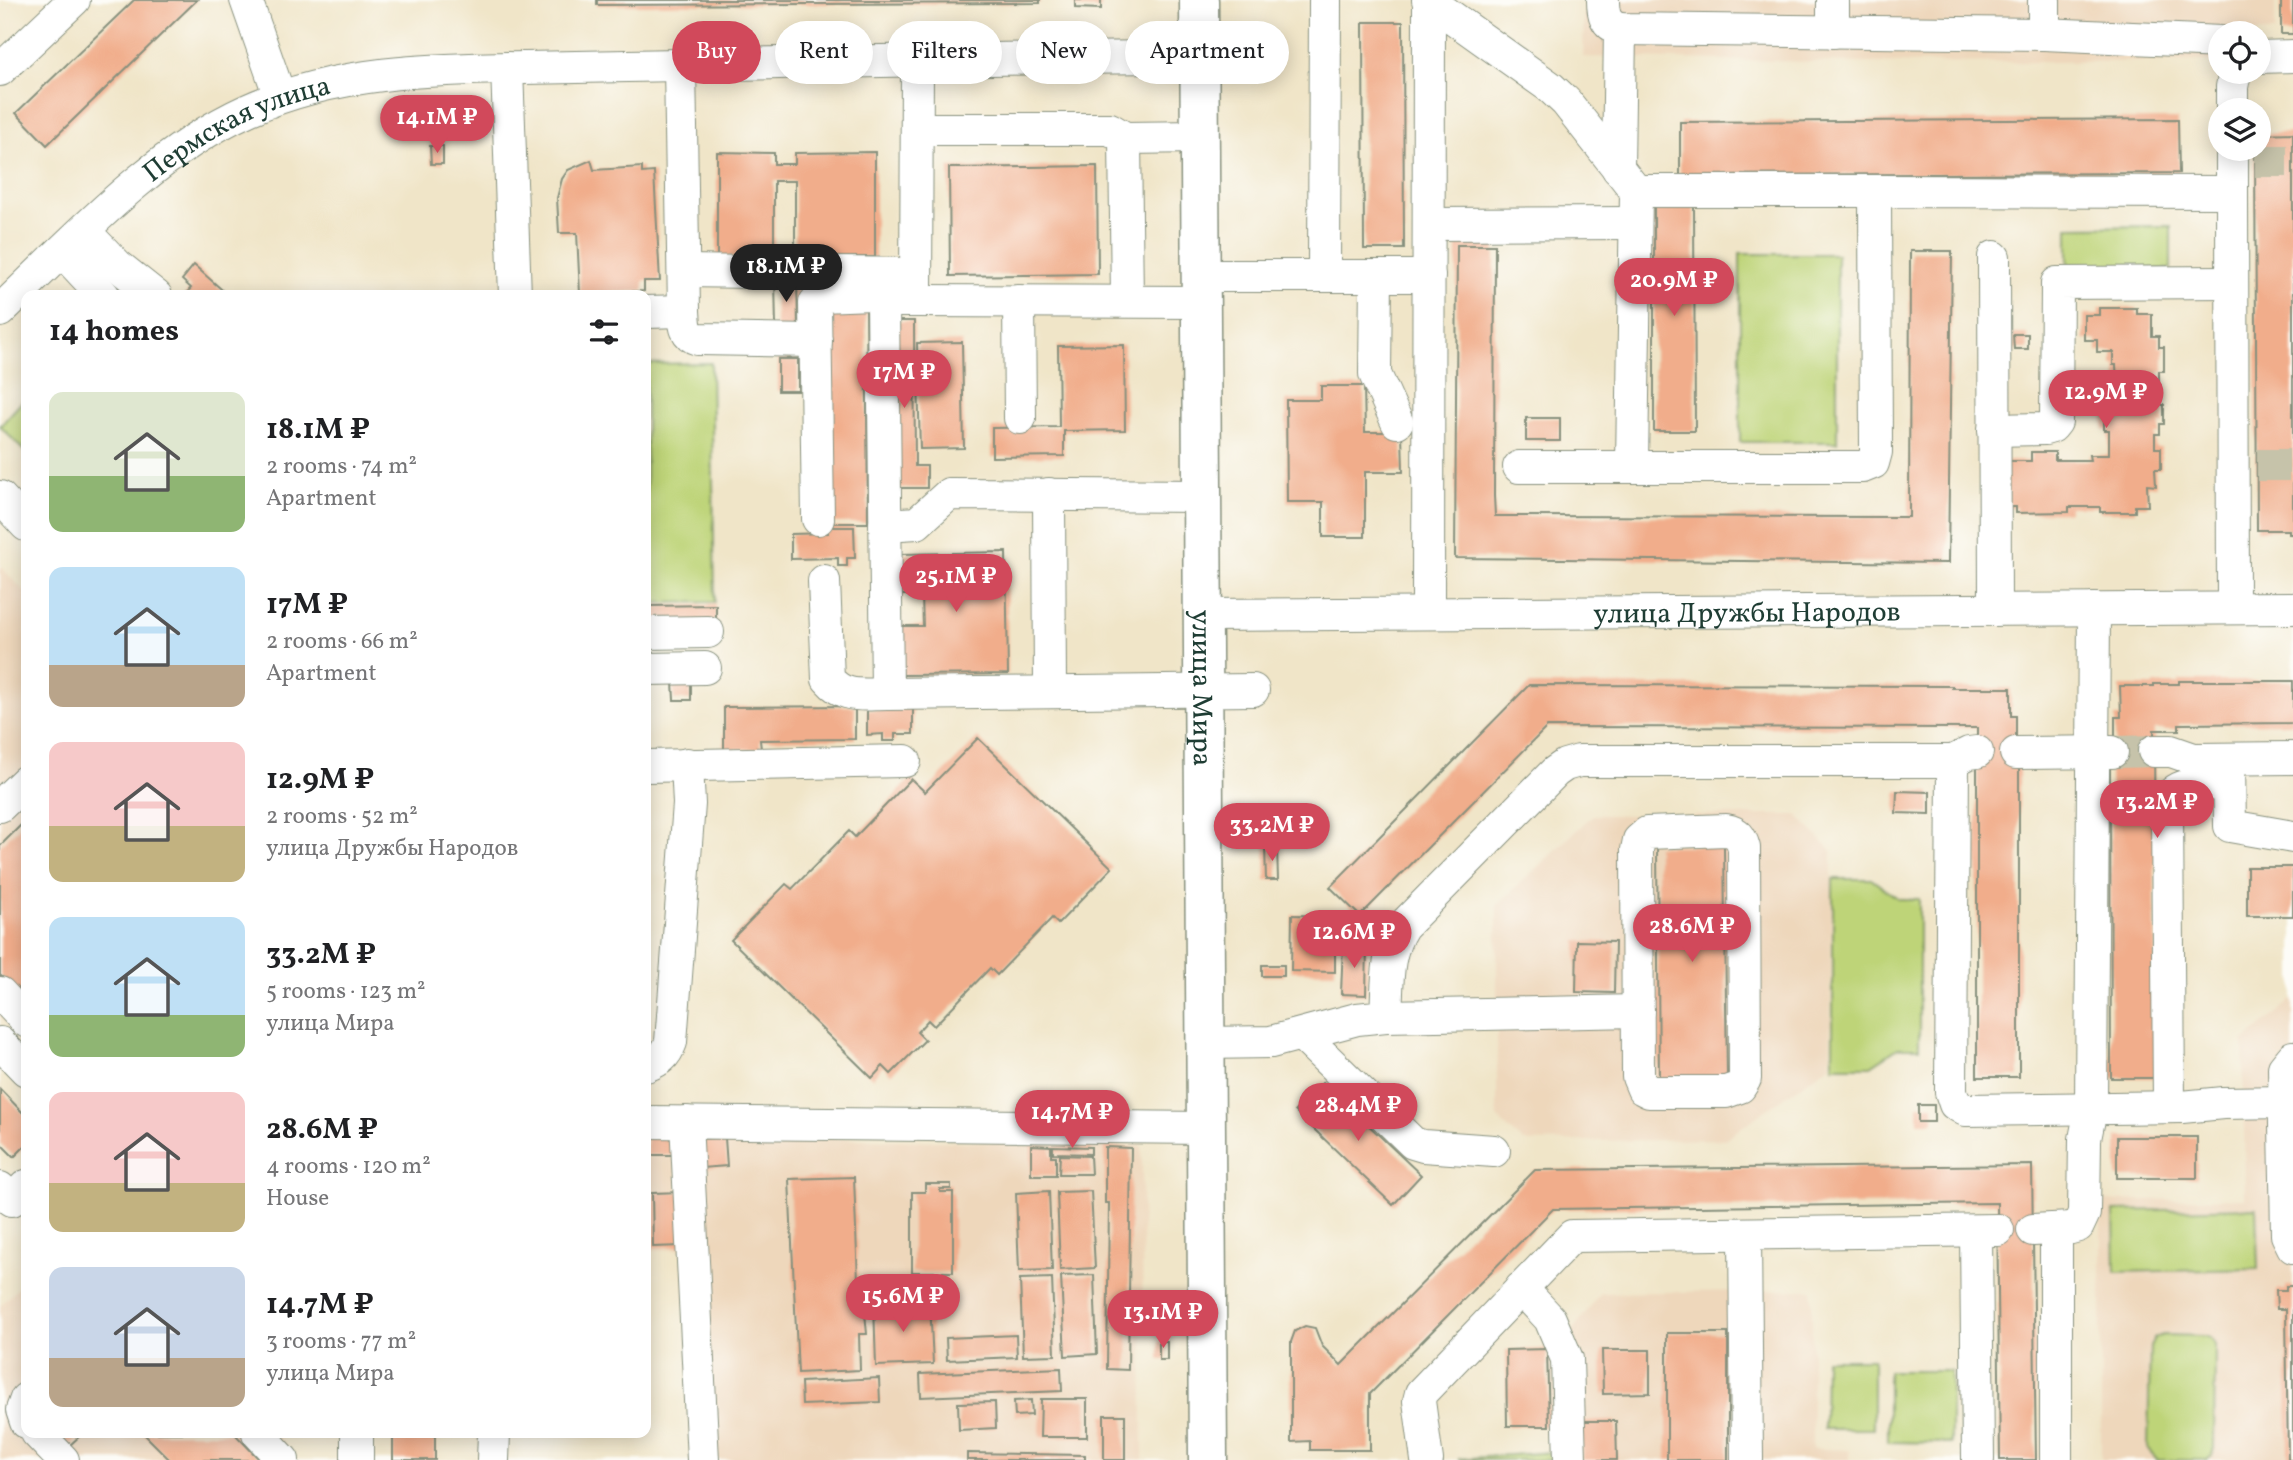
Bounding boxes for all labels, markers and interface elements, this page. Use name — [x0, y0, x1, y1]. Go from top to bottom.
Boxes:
chip: Buy — [672, 21, 761, 84]
chip: Rent — [775, 21, 873, 84]
chip: Filters — [887, 21, 1002, 84]
chip: New — [1016, 21, 1111, 84]
chip: Apartment — [1125, 21, 1289, 84]
map controls — [2208, 21, 2271, 161]
button: locate — [2208, 21, 2271, 84]
street label: Пермская улица — [135, 67, 335, 192]
pin: 14.1M ₽ — [372, 96, 502, 155]
button: layers — [2208, 98, 2271, 161]
text: 14.1M ₽ — [396, 102, 478, 134]
pin: 18.1M ₽ — [721, 244, 851, 304]
text: 18.1M ₽ — [746, 251, 826, 283]
pin: 20.9M ₽ — [1609, 258, 1739, 318]
text: 20.9M ₽ — [1630, 265, 1718, 297]
text: 14 homes — [49, 311, 179, 353]
icon: filters — [585, 313, 623, 351]
pin: 17M ₽ — [855, 350, 953, 410]
text: 17M ₽ — [873, 357, 935, 389]
pin: 12.9M ₽ — [2041, 370, 2171, 430]
text: 12.9M ₽ — [2064, 377, 2148, 409]
text: 18.1M ₽ — [266, 409, 370, 451]
icon: home — [105, 420, 189, 504]
text: 2 rooms · 74 m² — [266, 451, 417, 483]
text: Apartment — [266, 483, 377, 515]
pin: 25.1M ₽ — [891, 554, 1021, 614]
text: 25.1M ₽ — [915, 561, 997, 593]
text: 17M ₽ — [266, 584, 348, 626]
street label: улица Дружбы Народов — [1593, 594, 1901, 634]
icon: home — [105, 595, 189, 679]
street label: улица Мира — [1181, 610, 1221, 766]
text: 2 rooms · 66 m² — [266, 626, 418, 658]
text: Apartment — [266, 658, 377, 690]
text: 12.9M ₽ — [266, 759, 374, 801]
icon: home — [105, 770, 189, 854]
pin: 13.2M ₽ — [2092, 780, 2222, 840]
text: 13.2M ₽ — [2116, 787, 2198, 819]
text: 2 rooms · 52 m² — [266, 801, 418, 833]
pin: 33.2M ₽ — [1207, 804, 1337, 863]
text: 33.2M ₽ — [1230, 810, 1314, 842]
text: улица Дружбы Народов — [266, 833, 518, 865]
pin: 28.6M ₽ — [1627, 904, 1757, 964]
pin: 12.6M ₽ — [1289, 911, 1419, 970]
text: 28.6M ₽ — [1649, 911, 1735, 943]
text: 12.6M ₽ — [1313, 917, 1395, 949]
text: 33.2M ₽ — [266, 934, 376, 976]
icon: home — [105, 945, 189, 1029]
text: 5 rooms · 123 m² — [266, 976, 426, 1008]
text: улица Мира — [266, 1008, 395, 1040]
pin: 28.4M ₽ — [1293, 1084, 1423, 1143]
pin: 14.7M ₽ — [1007, 1090, 1137, 1150]
text: 28.4M ₽ — [1314, 1090, 1402, 1122]
text: 14.7M ₽ — [1031, 1097, 1113, 1129]
text: 28.6M ₽ — [266, 1109, 378, 1151]
icon: home — [105, 1120, 189, 1204]
text: 4 rooms · 120 m² — [266, 1151, 431, 1183]
text: House — [266, 1183, 329, 1215]
pin: 15.6M ₽ — [838, 1274, 968, 1334]
text: 15.6M ₽ — [862, 1281, 944, 1313]
text: 14.7M ₽ — [266, 1284, 374, 1326]
pin: 13.1M ₽ — [1098, 1290, 1228, 1350]
icon: home — [105, 1295, 189, 1379]
text: 13.1M ₽ — [1123, 1297, 1203, 1329]
text: 3 rooms · 77 m² — [266, 1326, 416, 1358]
text: улица Мира — [266, 1358, 395, 1390]

